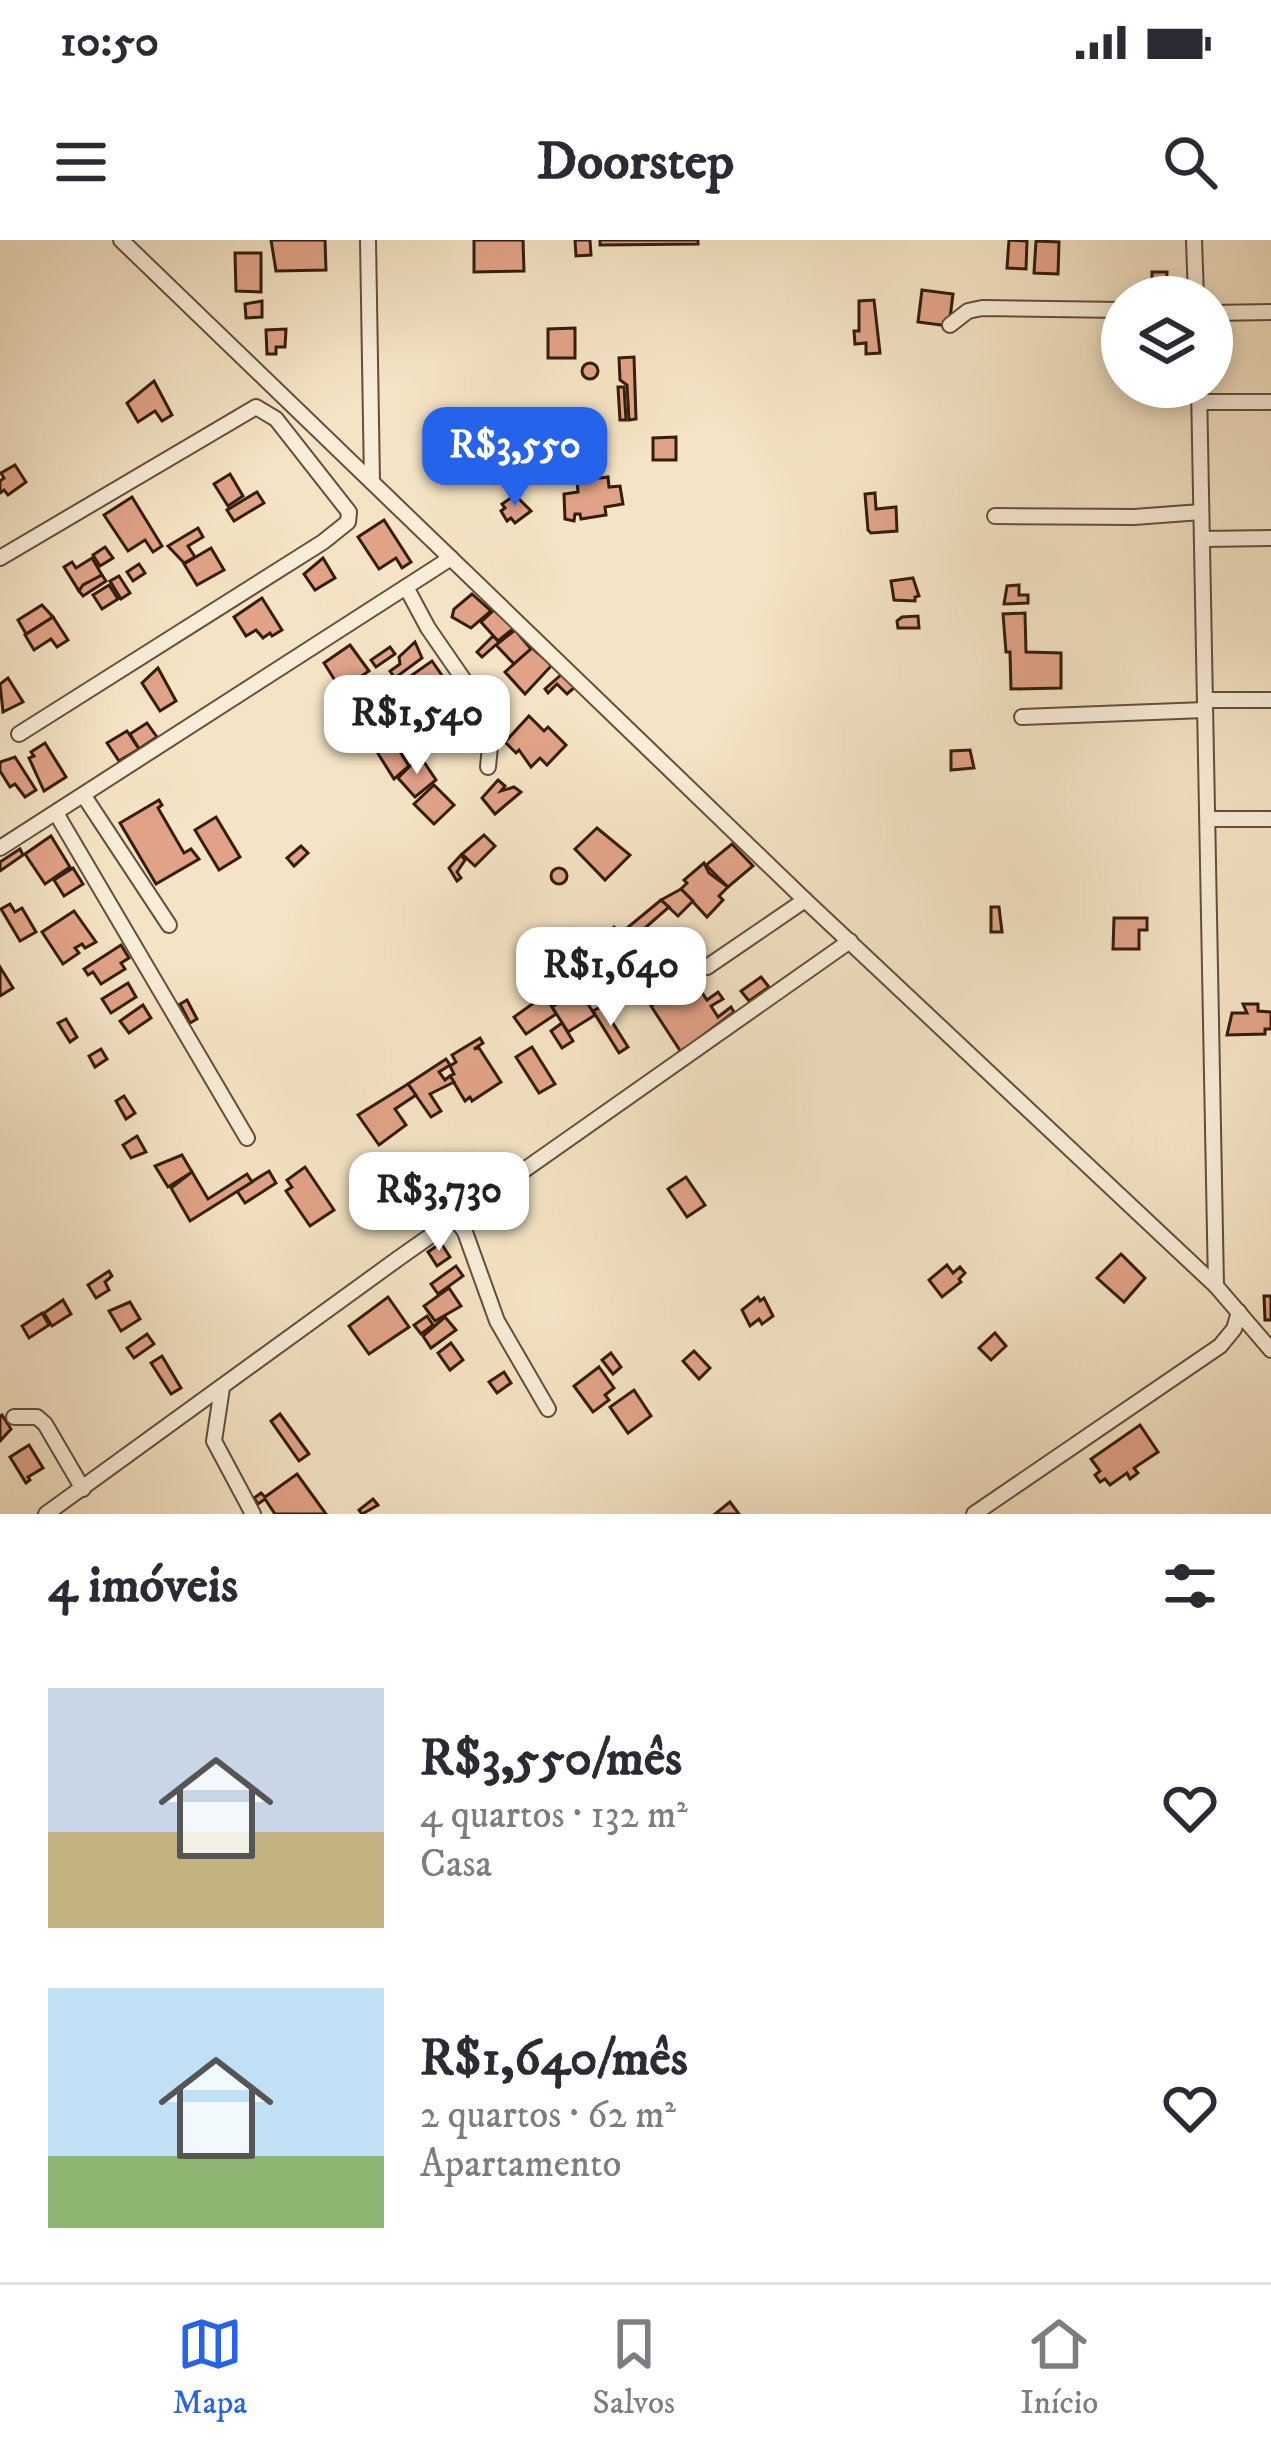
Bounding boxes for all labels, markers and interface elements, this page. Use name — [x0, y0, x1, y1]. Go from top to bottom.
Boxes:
text: 10:50 — [60, 14, 159, 70]
icon: menu — [48, 129, 114, 195]
text: Doorstep — [537, 129, 734, 196]
icon: search — [1157, 129, 1223, 195]
map controls — [1101, 276, 1233, 408]
button: layers — [1101, 276, 1233, 408]
pin: R$3,550 — [404, 407, 626, 509]
text: R$3,550 — [449, 421, 581, 470]
pin: R$1,540 — [306, 675, 528, 777]
text: R$1,540 — [351, 689, 483, 738]
pin: R$1,640 — [500, 927, 722, 1029]
text: R$1,640 — [543, 941, 679, 990]
pin: R$3,730 — [328, 1152, 550, 1254]
text: R$3,730 — [376, 1166, 502, 1215]
icon: filters — [1157, 1553, 1223, 1619]
text: 4 imóveis — [48, 1554, 238, 1618]
text: R$3,550/mês — [420, 1727, 682, 1791]
icon: home — [144, 1736, 288, 1880]
icon: heart — [1157, 1775, 1223, 1841]
text: 4 quartos · 132 m² — [420, 1791, 688, 1840]
text: Casa — [420, 1840, 492, 1889]
text: R$1,640/mês — [420, 2027, 688, 2091]
icon: home — [144, 2036, 288, 2180]
icon: heart — [1157, 2075, 1223, 2141]
text: 2 quartos · 62 m² — [420, 2091, 676, 2140]
text: Apartamento — [420, 2140, 622, 2189]
tab: Mapa — [173, 2311, 247, 2424]
tab: Salvos — [593, 2311, 675, 2424]
tab: Início — [1020, 2311, 1098, 2424]

